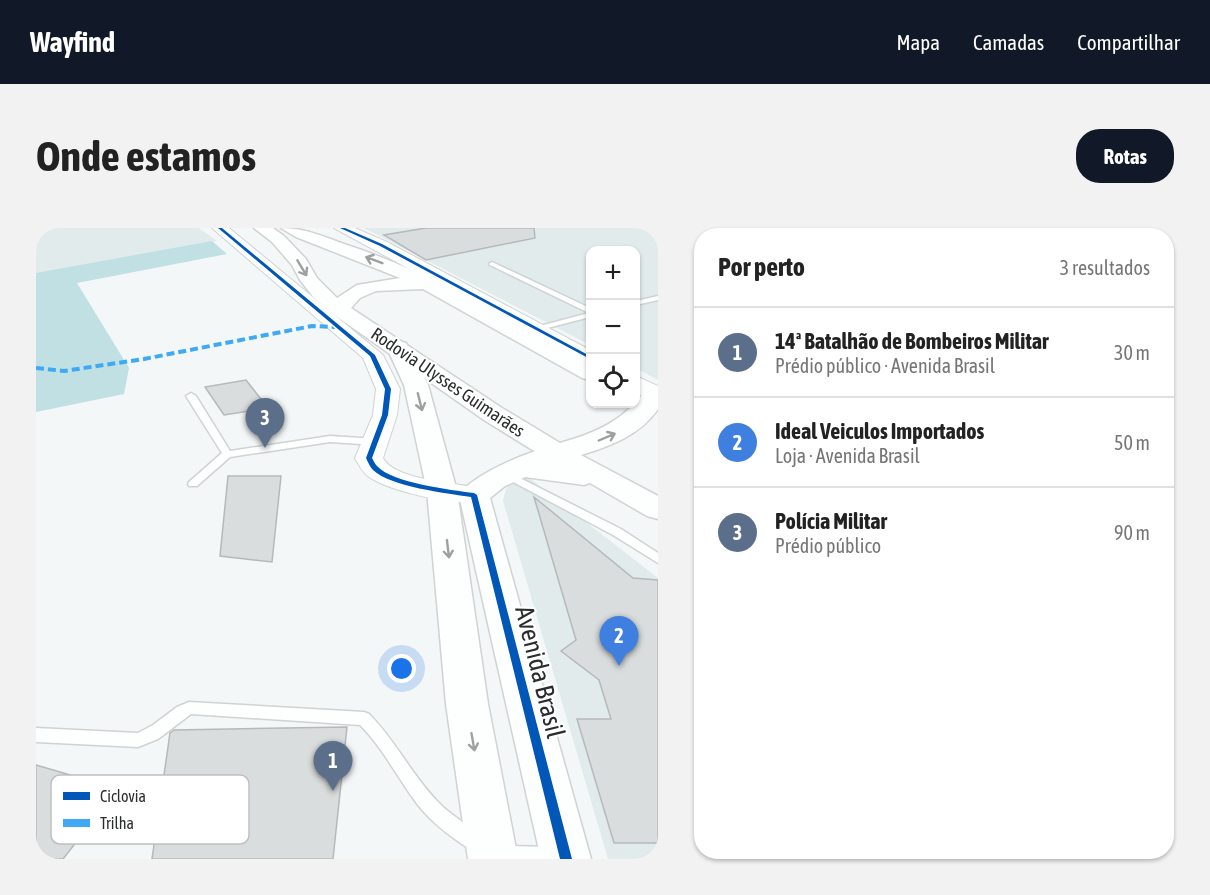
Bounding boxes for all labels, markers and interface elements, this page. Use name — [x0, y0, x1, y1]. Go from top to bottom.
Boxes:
text: Wayfind — [30, 26, 115, 58]
text: Mapa — [896, 30, 940, 54]
text: Camadas — [973, 30, 1044, 54]
text: Compartilhar — [1077, 30, 1180, 54]
button: Rotas — [1076, 129, 1174, 183]
text: Onde estamos — [36, 132, 256, 180]
map controls — [586, 246, 640, 408]
button: + — [586, 246, 640, 300]
text: Por perto — [718, 252, 805, 282]
one-way arrow — [365, 254, 383, 265]
text: 3 resultados — [1060, 256, 1150, 279]
one-way arrow — [296, 259, 308, 276]
button: − — [586, 300, 640, 354]
street label: Rodovia Ulysses Guimarães — [367, 323, 529, 441]
text: 14ª Batalhão de Bombeiros Militar — [775, 328, 1048, 354]
text: 1 — [733, 341, 742, 364]
text: 30 m — [1114, 341, 1150, 364]
button: locate — [586, 354, 640, 408]
text: Prédio público · Avenida Brasil — [775, 354, 995, 377]
one-way arrow — [414, 392, 426, 411]
pin: 3 — [246, 398, 284, 448]
text: Ideal Veiculos Importados — [775, 418, 984, 444]
one-way arrow — [597, 431, 616, 442]
text: 2 — [733, 431, 742, 454]
text: 50 m — [1114, 431, 1150, 454]
text: Loja · Avenida Brasil — [775, 444, 920, 467]
text: Polícia Militar — [775, 508, 887, 534]
text: 3 — [733, 521, 742, 544]
text: 90 m — [1114, 521, 1150, 544]
text: Prédio público — [775, 534, 881, 557]
one-way arrow — [443, 538, 454, 558]
street label: Avenida Brasil — [509, 603, 571, 741]
pin: 2 — [600, 616, 638, 666]
your location — [387, 654, 416, 683]
one-way arrow — [468, 732, 479, 751]
pin: 1 — [314, 742, 352, 791]
legend — [51, 775, 249, 844]
text: Ciclovia — [100, 787, 146, 805]
text: Trilha — [100, 814, 134, 832]

